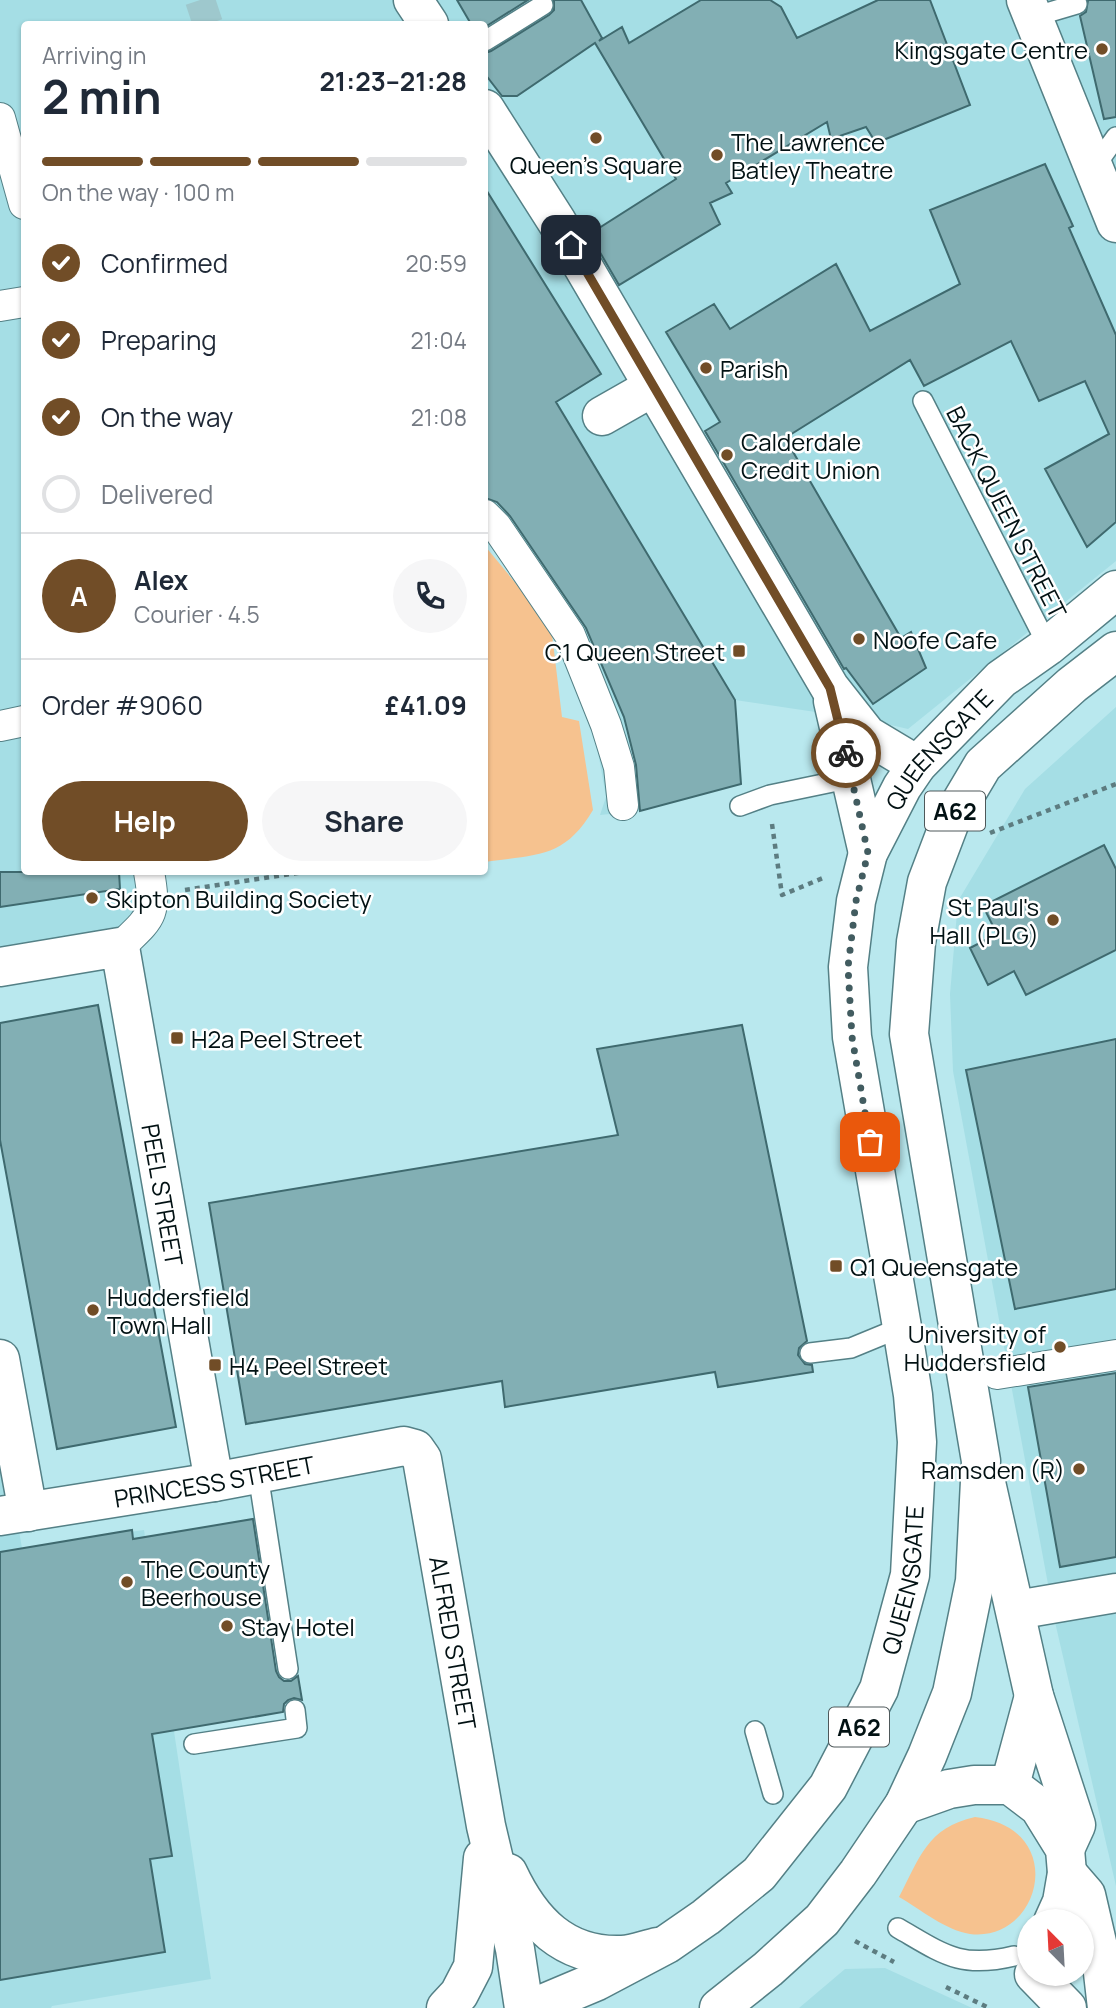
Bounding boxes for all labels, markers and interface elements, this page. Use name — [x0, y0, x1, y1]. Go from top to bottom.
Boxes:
place label: Kingsgate Centre — [894, 33, 1088, 66]
text: Arriving in — [42, 39, 147, 71]
marker: Kingsgate Centre — [1094, 41, 1110, 57]
text: 21:23–21:28 — [319, 63, 467, 99]
text: 2 min — [42, 65, 162, 128]
place label: The Lawrence Batley Theatre — [731, 125, 893, 186]
marker: Queen's Square — [588, 130, 604, 146]
marker: The Lawrence Batley Theatre — [709, 147, 725, 163]
place label: Queen's Square — [510, 148, 682, 181]
text: On the way · 100 m — [42, 176, 235, 208]
pin — [541, 215, 601, 275]
icon: home — [552, 226, 590, 264]
icon: check — [42, 244, 80, 282]
text: Confirmed — [101, 245, 228, 281]
text: 20:59 — [405, 247, 467, 279]
icon: check — [42, 321, 80, 359]
text: Preparing — [101, 322, 217, 358]
text: 21:04 — [410, 324, 467, 356]
place label: Parish — [720, 352, 788, 385]
marker: Parish — [698, 360, 714, 376]
icon: check — [42, 398, 80, 436]
text: On the way — [101, 399, 233, 435]
street label: BACK QUEEN STREET — [939, 400, 1075, 624]
text: 21:08 — [411, 401, 467, 433]
place label: Calderdale Credit Union — [741, 425, 880, 486]
marker: Calderdale Credit Union — [719, 447, 735, 463]
text: Delivered — [101, 476, 213, 512]
button: phone — [393, 559, 467, 633]
text: Alex — [134, 562, 188, 598]
text: A — [70, 578, 88, 614]
text: Courier · 4.5 — [134, 598, 260, 630]
place label: Noofe Cafe — [873, 623, 997, 656]
marker: Noofe Cafe — [851, 631, 867, 647]
place label: C1 Queen Street — [545, 635, 725, 668]
marker: C1 Queen Street — [731, 643, 747, 659]
street label: QUEENSGATE — [877, 681, 999, 815]
text: Order #9060 — [42, 687, 203, 723]
text: £41.09 — [385, 687, 467, 723]
courier — [811, 718, 881, 788]
icon: bike — [827, 734, 865, 772]
button: Help — [42, 781, 248, 861]
button: Share — [262, 781, 467, 861]
road number: A62 — [925, 792, 985, 831]
place label: Skipton Building Society — [106, 882, 372, 915]
marker: Skipton Building Society — [84, 890, 100, 906]
place label: St Paul's Hall (PLG) — [930, 890, 1039, 951]
marker: St Paul's Hall (PLG) — [1045, 912, 1061, 928]
place label: H2a Peel Street — [191, 1022, 363, 1055]
marker: H2a Peel Street — [169, 1030, 185, 1046]
pin — [840, 1112, 900, 1172]
street label: PEEL STREET — [135, 1121, 192, 1269]
icon: bag — [851, 1123, 889, 1161]
place label: Q1 Queensgate — [850, 1250, 1018, 1283]
marker: Q1 Queensgate — [828, 1258, 844, 1274]
place label: Huddersfield Town Hall — [107, 1280, 249, 1341]
marker: Huddersfield Town Hall — [85, 1302, 101, 1318]
place label: University of Huddersfield — [904, 1317, 1046, 1378]
marker: University of Huddersfield — [1052, 1339, 1068, 1355]
place label: H4 Peel Street — [229, 1349, 388, 1382]
marker: H4 Peel Street — [207, 1357, 223, 1373]
street label: PRINCESS STREET — [112, 1447, 318, 1514]
place label: Ramsden (R) — [921, 1453, 1065, 1486]
marker: Ramsden (R) — [1071, 1461, 1087, 1477]
street label: QUEENSGATE — [873, 1505, 930, 1658]
place label: The County Beerhouse — [141, 1552, 271, 1613]
street label: ALFRED STREET — [423, 1553, 485, 1732]
marker: The County Beerhouse — [119, 1574, 135, 1590]
place label: Stay Hotel — [241, 1610, 355, 1643]
marker: Stay Hotel — [219, 1618, 235, 1634]
road number: A62 — [829, 1708, 889, 1746]
north arrow — [1017, 1909, 1094, 1986]
map controls — [1017, 1909, 1094, 1986]

